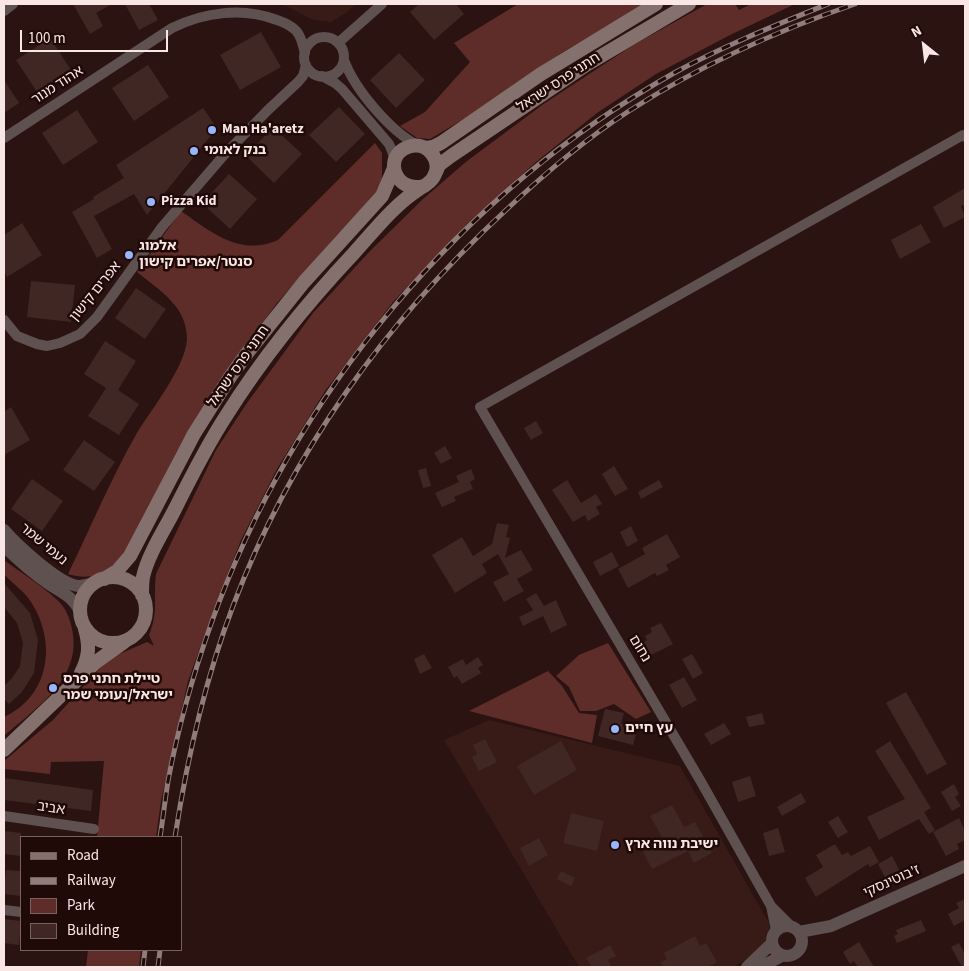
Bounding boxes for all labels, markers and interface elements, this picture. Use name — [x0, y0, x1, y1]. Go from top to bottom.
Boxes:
scale bar — [22, 20, 170, 52]
north arrow — [899, 20, 949, 70]
text: N — [908, 21, 926, 43]
text: 100 m — [28, 28, 66, 49]
street label: חתני פרס ישראל — [514, 50, 604, 116]
street label: אהוד מנור — [29, 63, 87, 109]
place label: Man Ha'aretz — [222, 122, 304, 138]
marker: Man Ha'aretz — [206, 124, 218, 136]
place label: בנק לאומי — [204, 143, 266, 159]
marker: בנק לאומי — [188, 145, 200, 157]
place label: Pizza Kid — [161, 194, 217, 210]
marker: Pizza Kid — [145, 196, 157, 208]
place label: אלמוג סנטר/אפרים קישון — [139, 239, 252, 272]
marker: אלמוג סנטר/אפרים קישון — [123, 249, 135, 261]
street label: אפרים קישון — [67, 259, 125, 325]
street label: חתני פרס ישראל — [205, 323, 273, 411]
street label: נעמי שמר — [16, 520, 70, 570]
street label: נחום — [625, 633, 653, 665]
place label: טיילת חתני פרס ישראל/נעומי שמר — [63, 672, 173, 704]
marker: טיילת חתני פרס ישראל/נעומי שמר — [47, 682, 59, 694]
place label: עץ חיים — [625, 721, 673, 737]
marker: עץ חיים — [609, 723, 621, 735]
street label: אביב — [36, 799, 66, 819]
legend — [20, 836, 182, 951]
place label: ישיבת נווה ארץ — [625, 837, 718, 853]
marker: ישיבת נווה ארץ — [609, 839, 621, 851]
text: Road — [67, 845, 99, 866]
street label: ז'בוטינסקי — [861, 862, 923, 902]
text: Railway — [67, 870, 116, 891]
text: Park — [67, 895, 95, 916]
text: Building — [67, 920, 119, 941]

